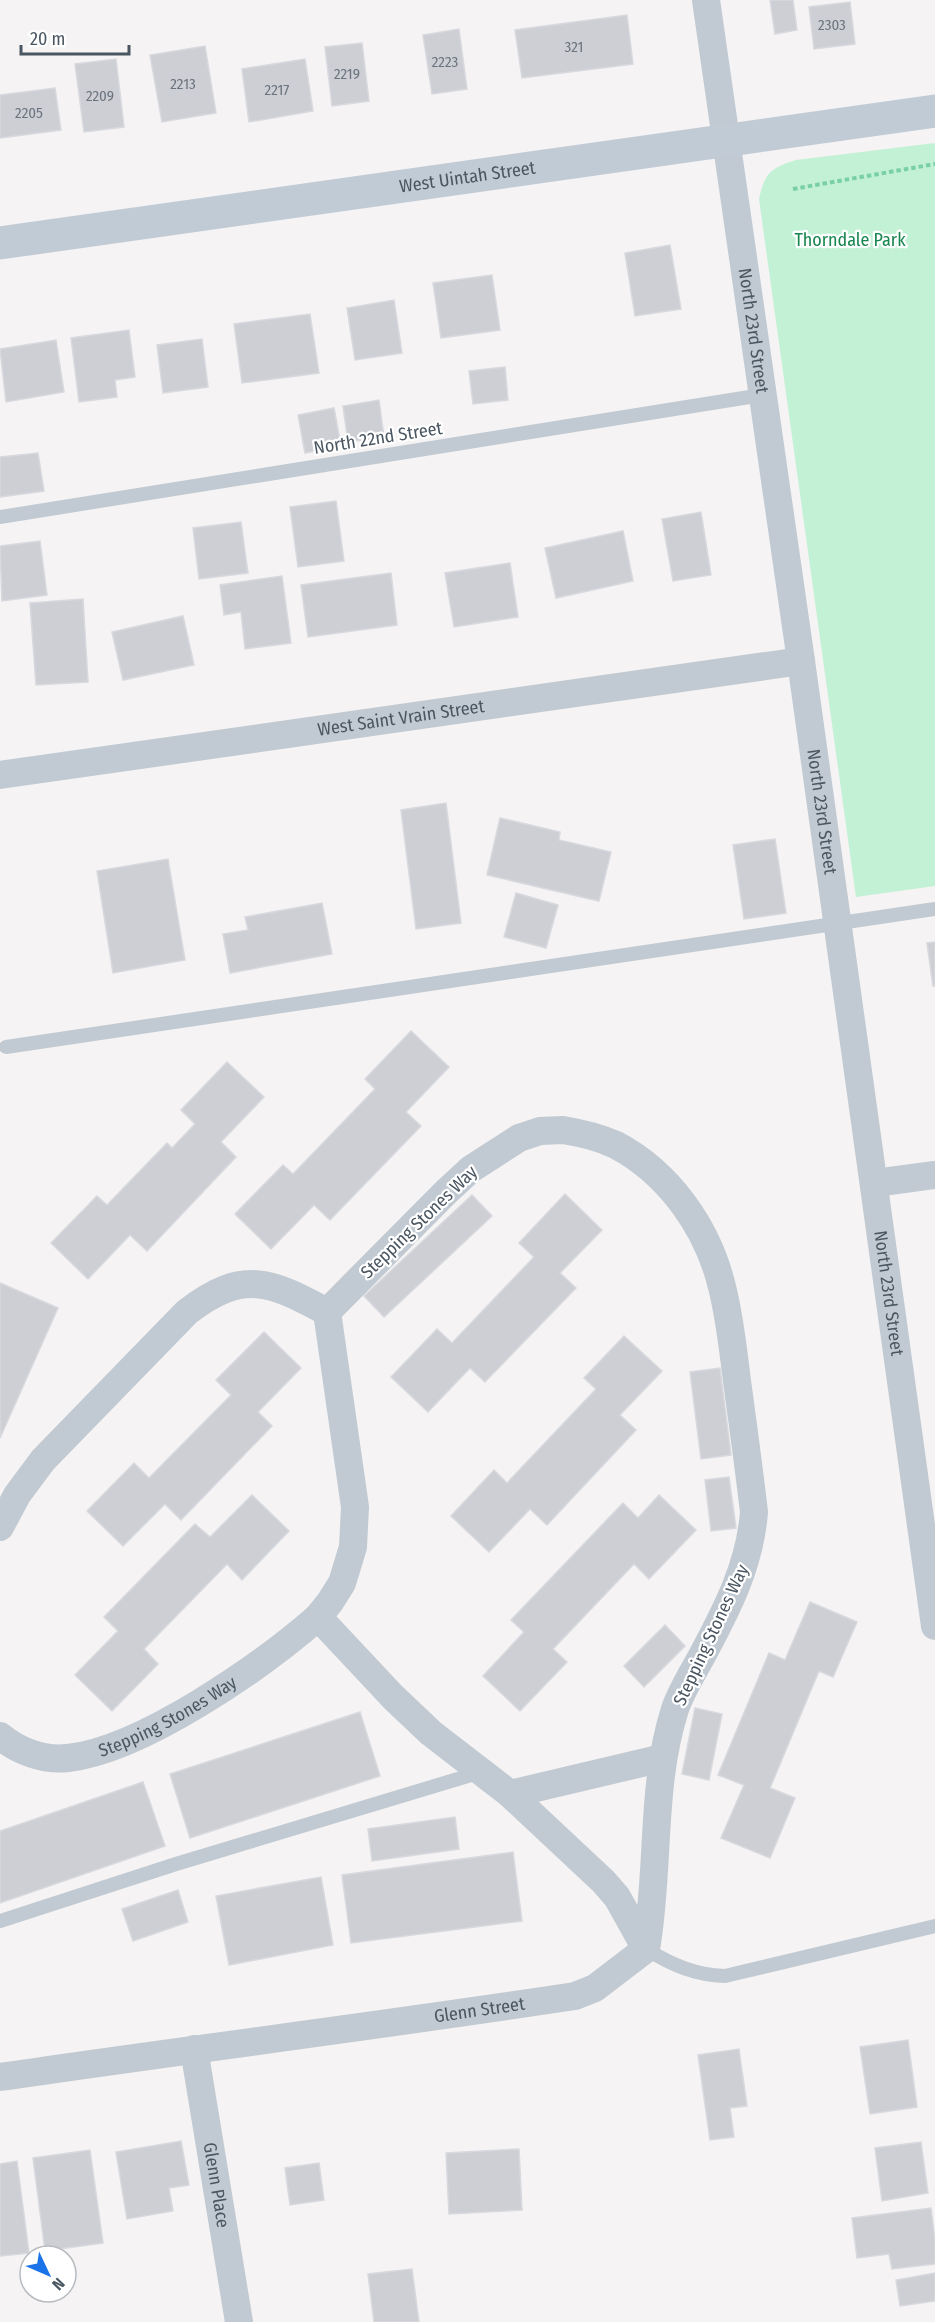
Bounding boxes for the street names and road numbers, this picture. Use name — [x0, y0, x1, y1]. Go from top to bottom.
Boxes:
street label: West Uintah Street — [398, 157, 537, 198]
street label: North 23rd Street — [734, 267, 773, 395]
street label: North 22nd Street — [312, 417, 444, 459]
street label: West Saint Vrain Street — [316, 695, 486, 741]
street label: North 23rd Street — [802, 748, 842, 876]
street label: Stepping Stones Way — [356, 1161, 482, 1283]
street label: North 23rd Street — [869, 1229, 908, 1357]
street label: Stepping Stones Way — [669, 1561, 753, 1709]
street label: Stepping Stones Way — [96, 1671, 241, 1762]
street label: Glenn Street — [433, 1993, 526, 2027]
street label: Glenn Place — [199, 2141, 234, 2230]

